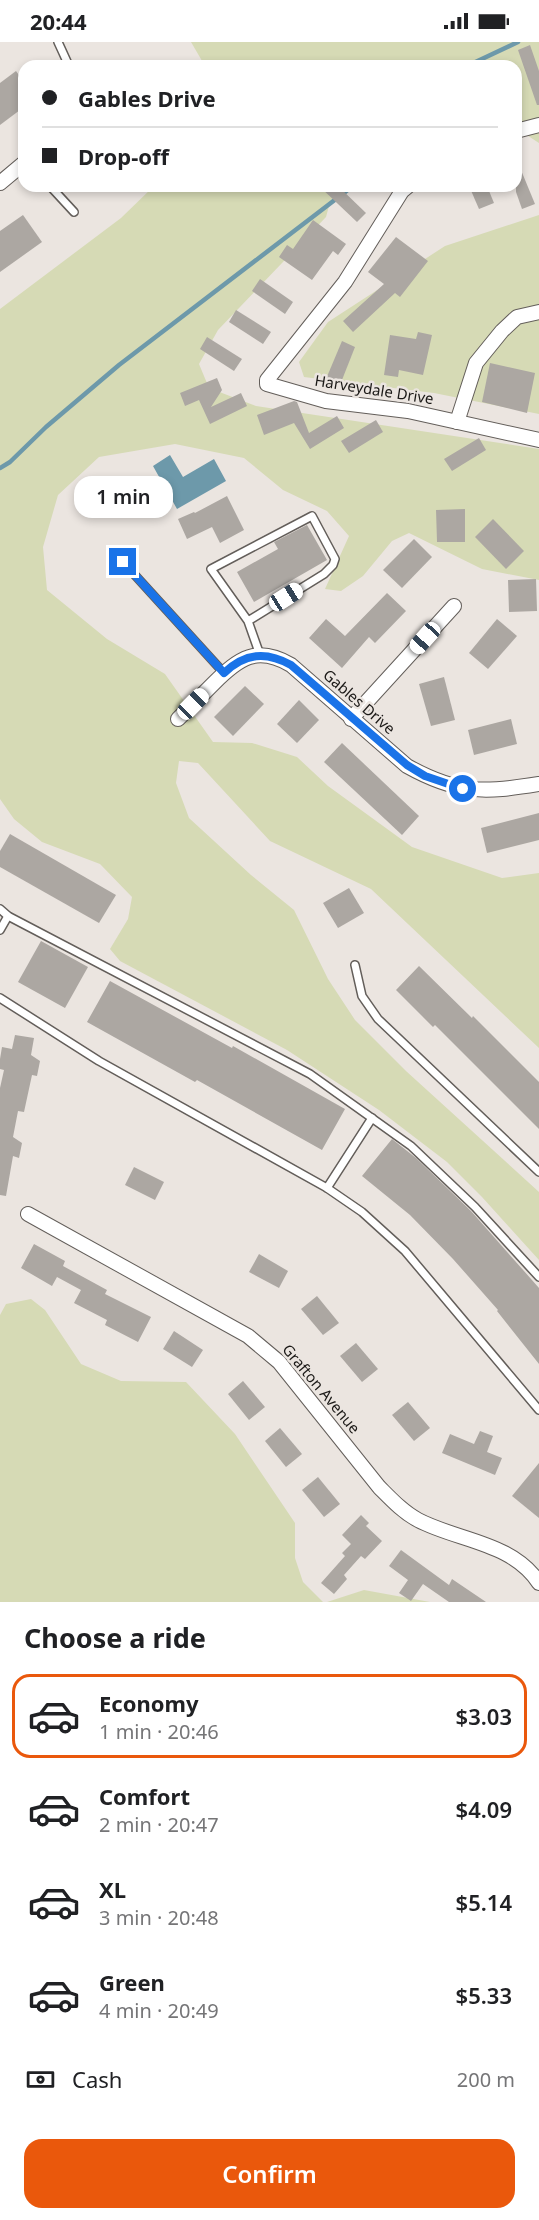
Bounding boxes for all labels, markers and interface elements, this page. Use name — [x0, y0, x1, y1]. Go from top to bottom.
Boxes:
text: 20:44 — [30, 6, 87, 36]
text: Gables Drive — [78, 83, 216, 113]
text: Drop-off — [78, 141, 169, 171]
street label: Harveydale Drive — [313, 370, 435, 408]
callout: 1 min — [74, 475, 172, 517]
text: 1 min — [96, 483, 151, 510]
route end — [109, 548, 136, 575]
car — [266, 580, 306, 614]
car — [406, 619, 444, 657]
street label: Gables Drive — [319, 664, 400, 738]
car — [174, 685, 212, 723]
route start — [449, 775, 476, 802]
street label: Grafton Avenue — [279, 1340, 365, 1437]
text: Choose a ride — [24, 1619, 206, 1656]
text: Economy — [99, 1688, 198, 1718]
icon: car — [27, 1689, 81, 1743]
text: $3.03 — [456, 1701, 512, 1731]
text: 1 min · 20:46 — [99, 1718, 219, 1745]
text: Comfort — [99, 1781, 190, 1811]
icon: car — [27, 1782, 81, 1836]
text: $4.09 — [456, 1794, 512, 1824]
text: 2 min · 20:47 — [99, 1811, 219, 1838]
text: XL — [99, 1874, 126, 1904]
icon: car — [27, 1875, 81, 1929]
text: $5.14 — [456, 1887, 512, 1917]
text: 3 min · 20:48 — [99, 1904, 219, 1931]
text: Green — [99, 1967, 165, 1997]
icon: car — [27, 1968, 81, 2022]
text: $5.33 — [456, 1980, 512, 2010]
text: 4 min · 20:49 — [99, 1997, 219, 2024]
icon: cash — [24, 2063, 57, 2096]
text: Cash — [72, 2064, 122, 2094]
text: 200 m — [457, 2066, 515, 2093]
button: Confirm — [24, 2139, 515, 2208]

